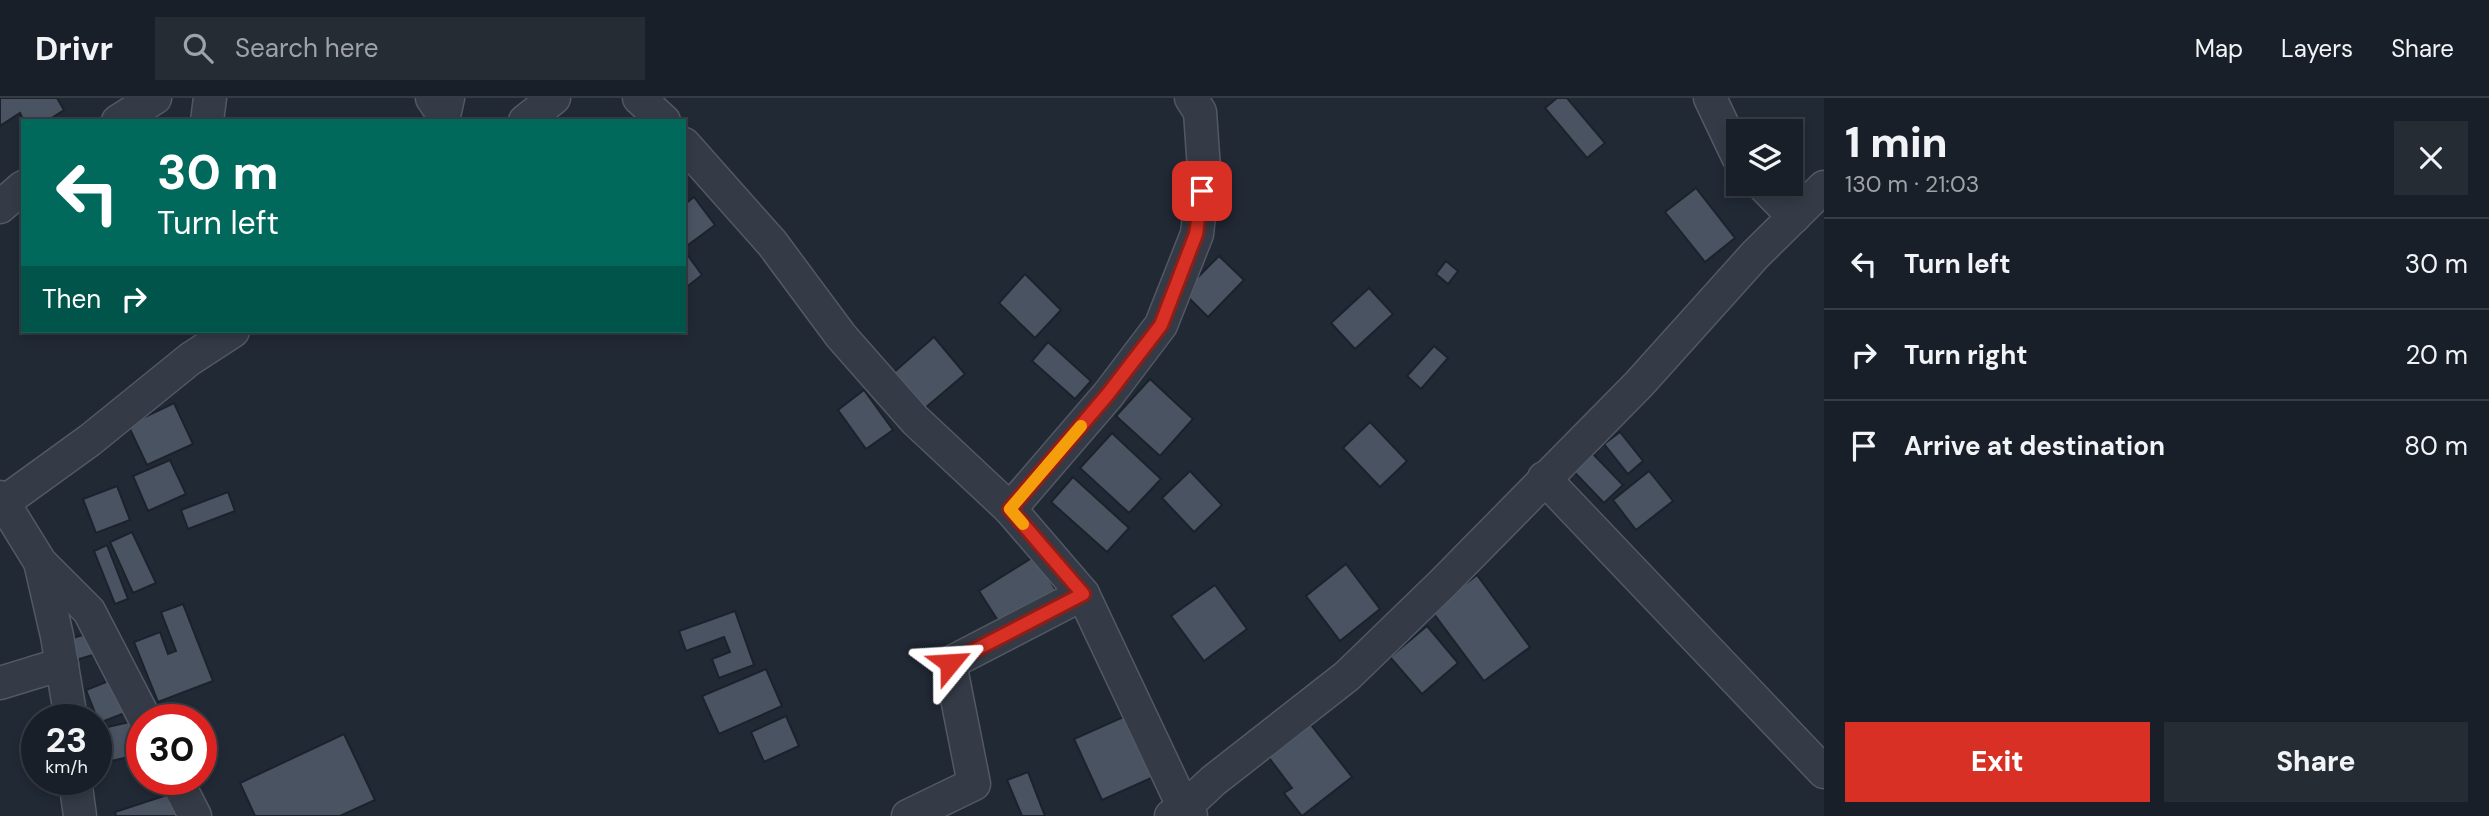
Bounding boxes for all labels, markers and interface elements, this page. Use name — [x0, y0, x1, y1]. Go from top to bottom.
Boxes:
search box — [155, 17, 645, 80]
text: Drivr — [35, 27, 113, 70]
icon: search — [179, 29, 217, 67]
text: Search here — [235, 31, 378, 65]
text: Map — [2195, 33, 2243, 64]
text: Layers — [2281, 33, 2353, 64]
text: Share — [2391, 33, 2454, 64]
text: 1 min — [1845, 115, 1948, 170]
map controls — [1726, 119, 1803, 196]
button: layers — [1726, 119, 1803, 196]
button: close — [2394, 121, 2468, 195]
text: 30 m — [157, 140, 279, 204]
icon: left — [42, 147, 133, 238]
pin — [1172, 161, 1232, 221]
text: 130 m · 21:03 — [1845, 169, 1979, 199]
icon: arrive — [1183, 172, 1221, 210]
text: Turn left — [157, 202, 279, 244]
icon: left — [1845, 245, 1883, 283]
text: Turn left — [1904, 247, 2011, 281]
text: 30 m — [2405, 247, 2468, 281]
icon: right — [115, 280, 153, 318]
text: Then — [42, 282, 101, 316]
icon: right — [1845, 336, 1883, 374]
text: Turn right — [1904, 338, 2028, 372]
text: 20 m — [2405, 338, 2468, 372]
icon: arrive — [1845, 427, 1883, 465]
text: Arrive at destination — [1904, 429, 2165, 463]
text: 80 m — [2404, 429, 2468, 463]
position arrow — [913, 626, 987, 700]
speed limit sign: 30 — [126, 704, 217, 795]
text: 23 — [46, 717, 87, 763]
button: Exit — [1845, 722, 2150, 802]
button: Share — [2164, 722, 2468, 802]
text: km/h — [45, 755, 88, 779]

